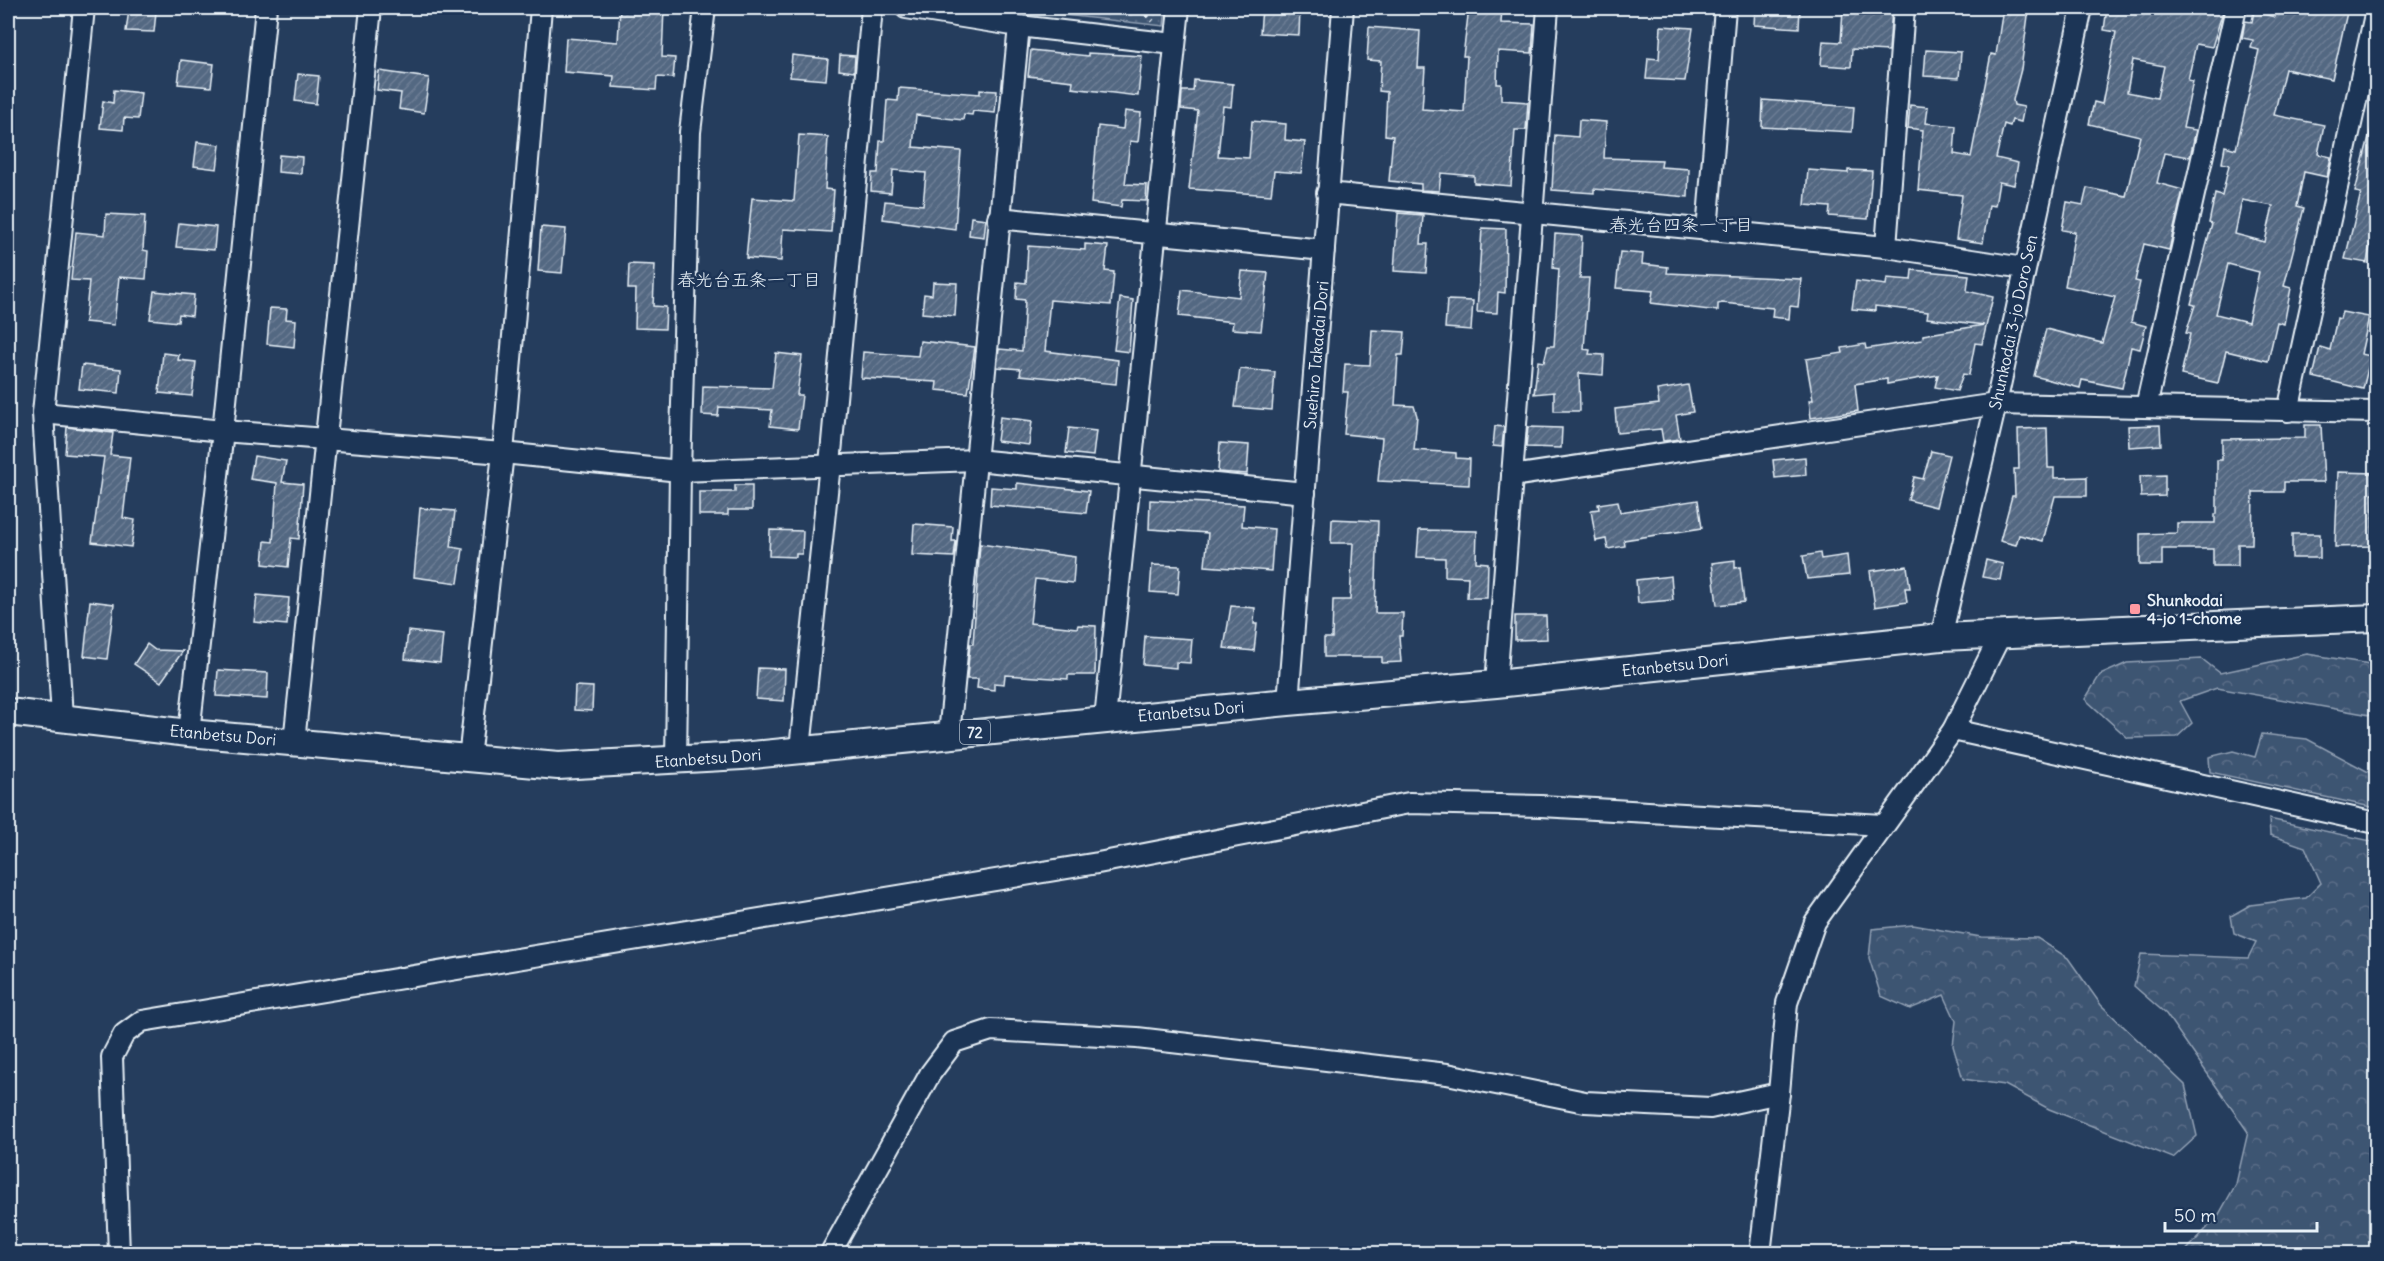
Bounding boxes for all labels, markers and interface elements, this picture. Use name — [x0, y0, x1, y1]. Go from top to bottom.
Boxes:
district label: 春光台四条一丁目 — [1609, 213, 1753, 236]
street label: Shunkodai 3-jo Doro Sen — [1985, 233, 2041, 411]
district label: 春光台五条一丁目 — [677, 268, 821, 291]
street label: Suehiro Takadai Dori — [1300, 280, 1332, 430]
place label: Shunkodai 4-jo 1-chome — [2147, 590, 2242, 628]
marker: Shunkodai 4-jo 1-chome — [2128, 602, 2142, 616]
street label: Etanbetsu Dori — [1621, 649, 1729, 681]
street label: Etanbetsu Dori — [1137, 696, 1245, 726]
street label: Etanbetsu Dori — [169, 720, 277, 750]
road number: 72 — [960, 720, 990, 744]
street label: Etanbetsu Dori — [654, 744, 762, 772]
scale bar — [2165, 1195, 2316, 1233]
text: 50 m — [2174, 1204, 2216, 1227]

